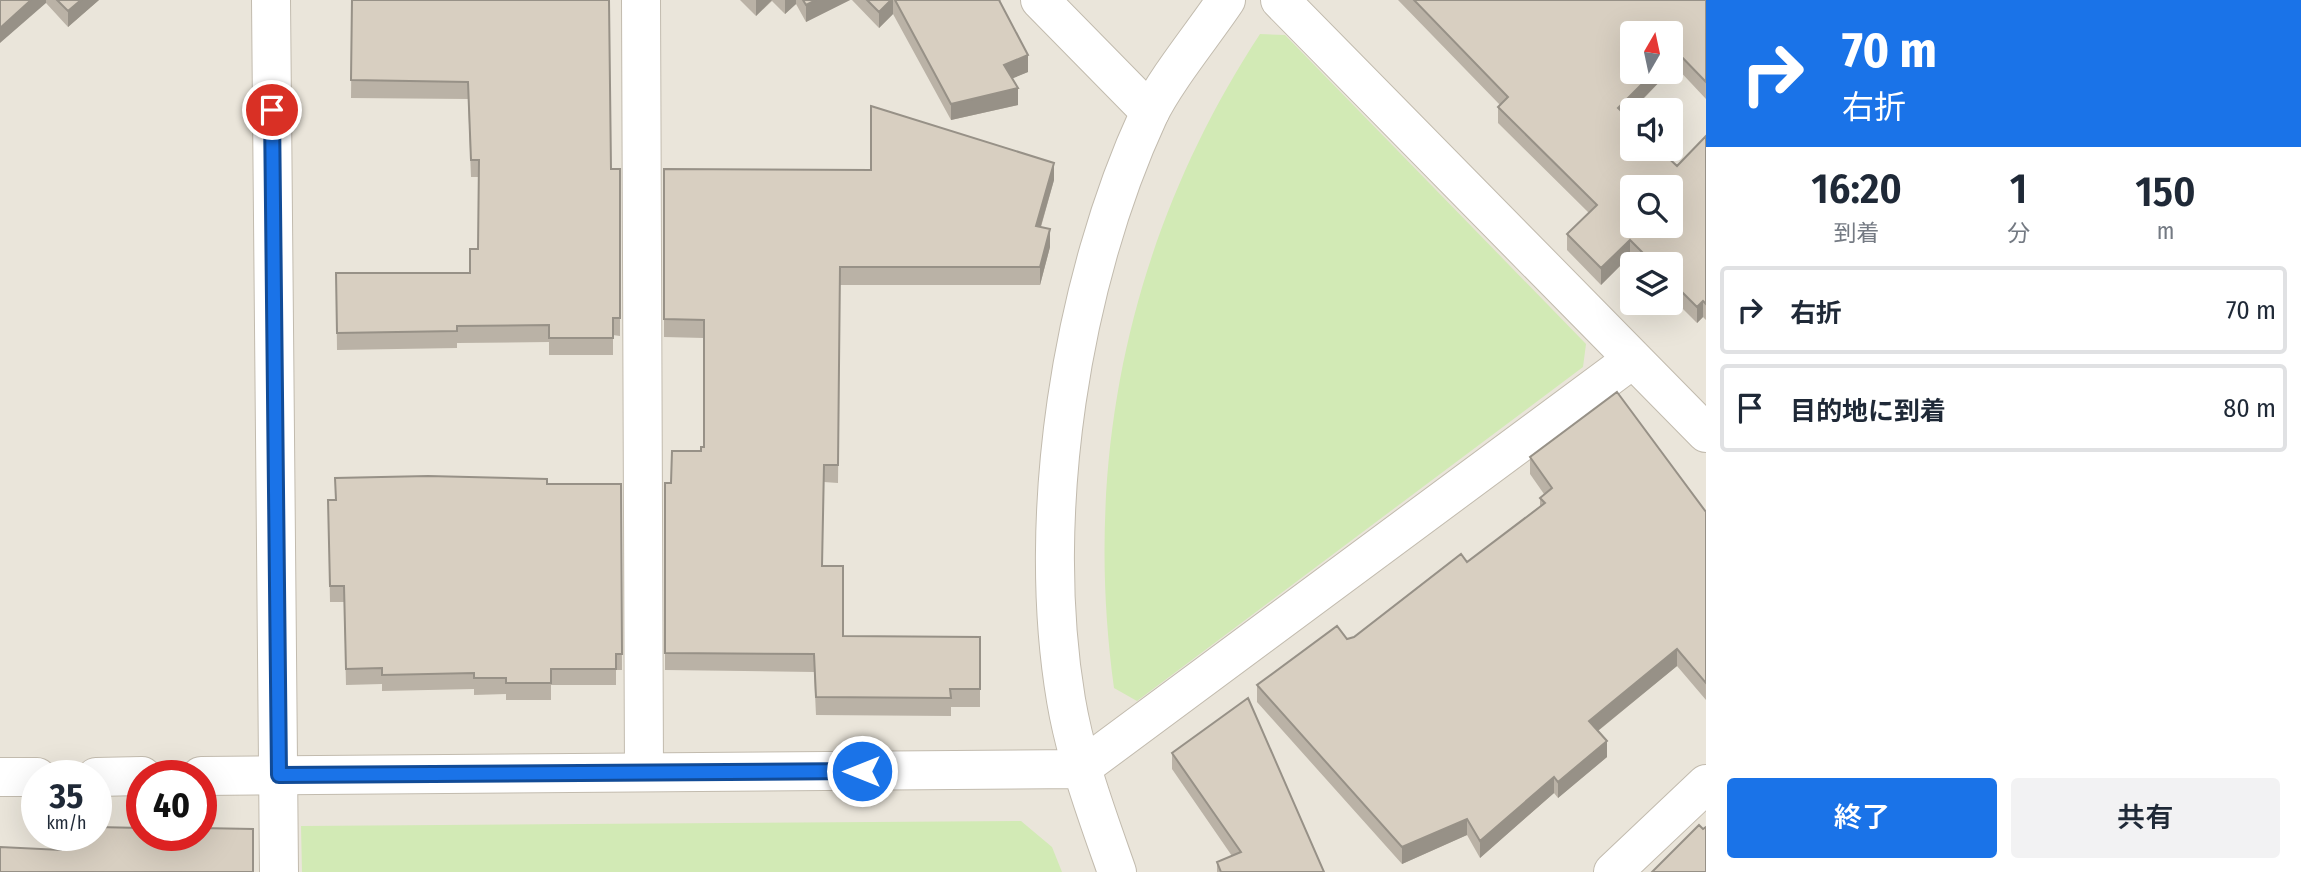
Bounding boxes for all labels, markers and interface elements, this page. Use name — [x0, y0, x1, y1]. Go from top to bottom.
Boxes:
north arrow — [1620, 21, 1684, 84]
map controls — [1620, 21, 1683, 315]
text: 70 m — [1842, 21, 1937, 80]
icon: right — [1727, 28, 1818, 119]
pin — [242, 80, 302, 140]
text: 右折 — [1842, 88, 1906, 126]
icon: arrive — [253, 91, 291, 129]
button: sound — [1620, 98, 1683, 161]
text: 16:20 — [1811, 164, 1902, 214]
text: 1 — [2010, 164, 2027, 214]
text: 150 — [2135, 167, 2196, 217]
button: search — [1620, 175, 1683, 238]
text: m — [2157, 217, 2174, 245]
text: 到着 — [1834, 219, 1880, 247]
text: 分 — [2007, 219, 2030, 247]
button: layers — [1620, 252, 1683, 315]
icon: right — [1731, 291, 1769, 329]
text: 70 m — [2226, 295, 2276, 326]
text: 右折 — [1790, 298, 1842, 329]
icon: arrive — [1731, 389, 1769, 427]
text: 80 m — [2223, 393, 2276, 424]
text: 目的地に到着 — [1790, 396, 1946, 427]
position arrow — [825, 734, 899, 808]
speed limit sign: 40 — [126, 760, 217, 851]
text: 35 — [50, 775, 83, 817]
button: 終了 — [1727, 778, 1997, 858]
button: 共有 — [2011, 778, 2280, 858]
text: km/h — [46, 812, 87, 834]

